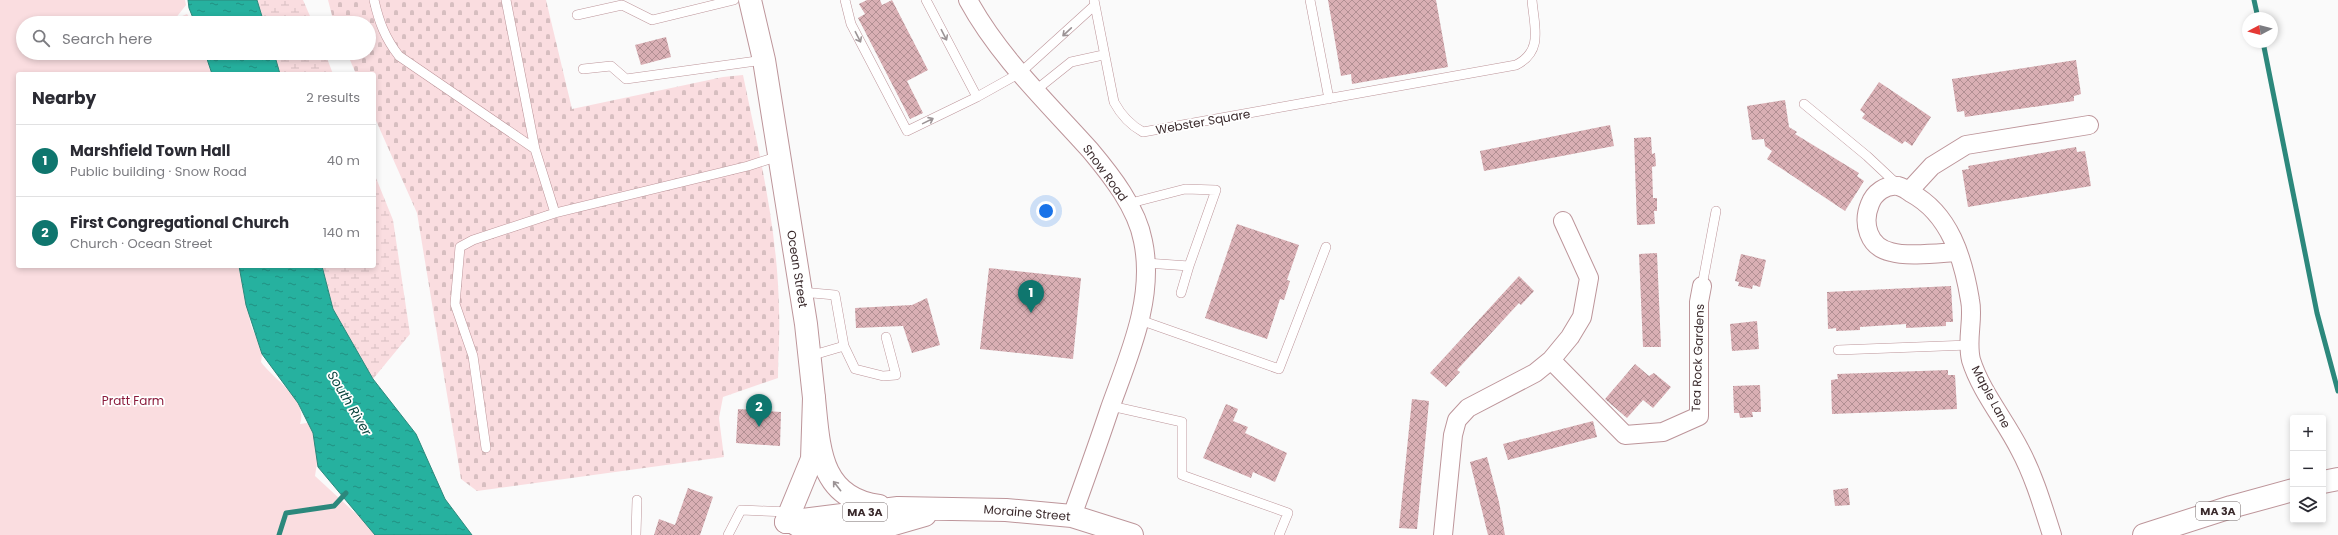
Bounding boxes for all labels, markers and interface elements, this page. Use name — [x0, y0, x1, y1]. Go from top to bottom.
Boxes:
north arrow — [2242, 12, 2278, 48]
search box — [16, 16, 376, 60]
icon: search — [30, 27, 52, 49]
one-way arrow — [1062, 27, 1072, 36]
text: Search here — [62, 28, 152, 49]
one-way arrow — [941, 28, 948, 40]
one-way arrow — [855, 30, 862, 42]
text: Nearby — [32, 86, 96, 110]
text: 2 results — [306, 88, 360, 107]
street label: Webster Square — [1154, 105, 1252, 138]
one-way arrow — [921, 117, 933, 124]
text: Marshfield Town Hall — [70, 140, 230, 161]
street label: Snow Road — [1079, 141, 1132, 205]
text: 1 — [43, 151, 47, 170]
text: 40 m — [327, 151, 360, 170]
text: Public building · Snow Road — [70, 162, 247, 181]
your location — [1036, 201, 1056, 221]
text: First Congregational Church — [70, 212, 289, 233]
text: 2 — [41, 223, 49, 242]
text: 140 m — [323, 223, 360, 242]
street label: Ocean Street — [783, 229, 812, 309]
text: Church · Ocean Street — [70, 234, 212, 253]
pin: 1 — [1018, 280, 1044, 313]
street label: Tea Rock Gardens — [1687, 304, 1708, 412]
street label: Maple Lane — [1968, 362, 2015, 431]
water label: South River — [323, 367, 377, 440]
park label: Pratt Farm — [102, 392, 164, 409]
pin: 2 — [746, 394, 772, 427]
map controls — [2290, 415, 2326, 523]
button: + — [2290, 415, 2326, 451]
button: − — [2290, 451, 2326, 487]
one-way arrow — [833, 481, 842, 492]
button: layers — [2290, 487, 2326, 523]
street label: Moraine Street — [983, 500, 1071, 525]
road number: MA 3A — [2196, 502, 2240, 520]
road number: MA 3A — [843, 503, 887, 521]

